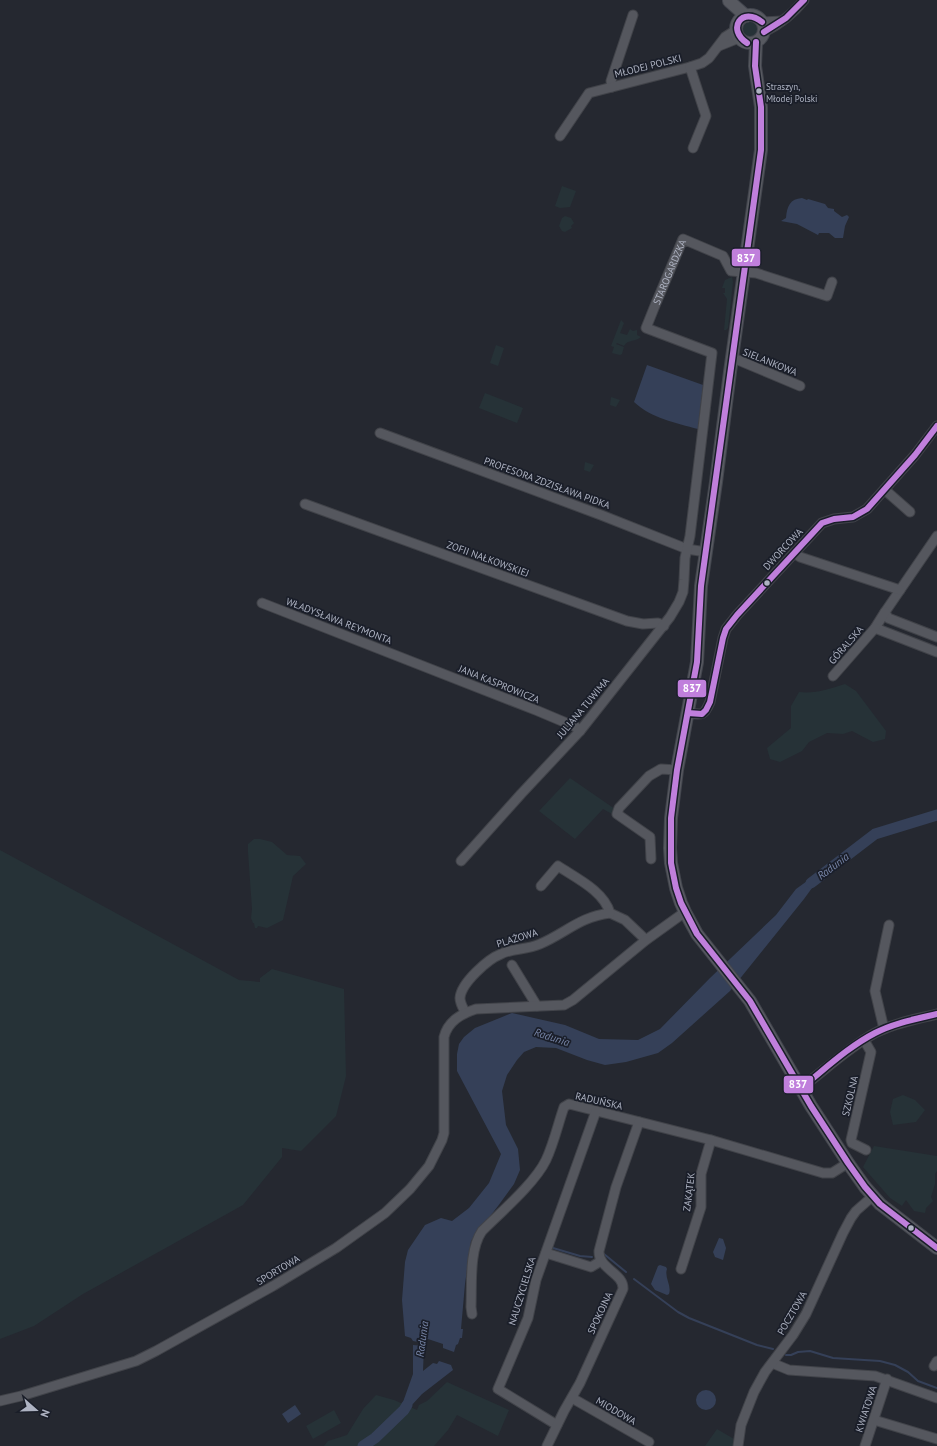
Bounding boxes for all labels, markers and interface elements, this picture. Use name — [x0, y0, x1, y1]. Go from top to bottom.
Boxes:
street label: MŁODEJ POLSKI — [613, 51, 683, 81]
place label: Straszyn, Młodej Polski — [766, 81, 817, 104]
marker: Straszyn, Młodej Polski — [754, 86, 764, 96]
street label: STAROGARDZKA — [650, 237, 689, 307]
line badge: 837 — [731, 248, 761, 267]
text: 837 — [737, 251, 755, 265]
street label: SIELANKOWA — [741, 345, 799, 379]
street label: PROFESORA ZDZISŁAWA PIDKA — [482, 454, 612, 512]
street label: DWORCOWA — [760, 525, 806, 573]
street label: ZOFII NAŁKOWSKIEJ — [445, 538, 531, 580]
unlabelled marker — [762, 578, 772, 588]
street label: WŁADYSŁAWA REYMONTA — [284, 595, 394, 647]
street label: GÓRALSKA — [826, 623, 866, 667]
street label: JANA KASPROWICZA — [456, 661, 541, 706]
street label: JULIANA TUWIMA — [553, 675, 612, 742]
line badge: 837 — [677, 679, 707, 698]
text: 837 — [683, 681, 701, 695]
water label: Radunia — [814, 849, 852, 883]
street label: PLAŻOWA — [495, 926, 539, 950]
water label: Radunia — [533, 1025, 572, 1049]
street label: SZKOLNA — [839, 1074, 861, 1117]
line badge: 837 — [783, 1075, 814, 1094]
text: 837 — [789, 1077, 807, 1091]
street label: RADUŃSKA — [574, 1089, 624, 1113]
street label: ZAKĄTEK — [680, 1172, 698, 1212]
unlabelled marker — [906, 1223, 916, 1233]
street label: SPORTOWA — [254, 1252, 302, 1288]
street label: NAUCZYCIELSKA — [505, 1255, 539, 1327]
street label: SPOKOJNA — [584, 1289, 616, 1336]
street label: POCZTOWA — [774, 1289, 810, 1337]
water label: Radunia — [413, 1319, 432, 1358]
street label: KWIATOWA — [852, 1384, 880, 1434]
north arrow — [16, 1390, 56, 1430]
street label: MIODOWA — [593, 1394, 639, 1428]
text: N — [38, 1408, 53, 1419]

